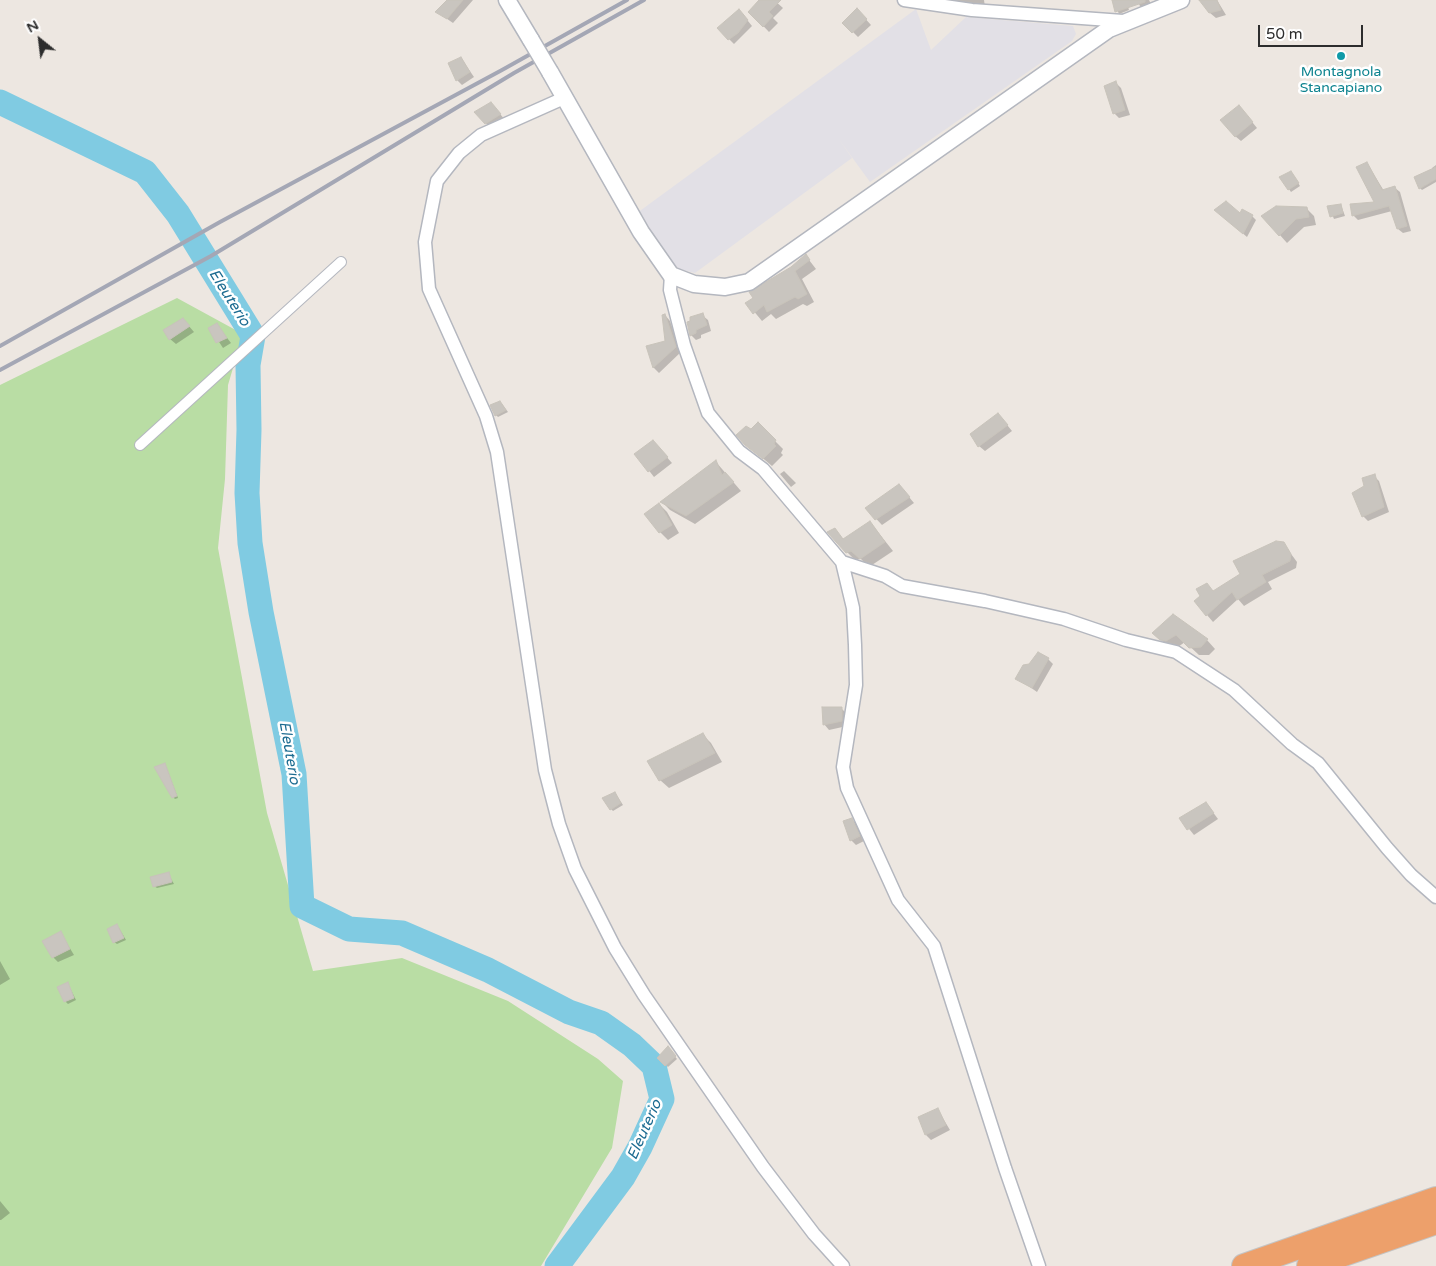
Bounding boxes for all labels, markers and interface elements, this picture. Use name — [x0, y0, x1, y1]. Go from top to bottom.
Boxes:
north arrow — [15, 15, 65, 65]
scale bar — [1261, 15, 1366, 47]
text: N — [23, 16, 42, 37]
text: 50 m — [1266, 25, 1303, 43]
marker: Montagnola Stancapiano — [1335, 50, 1347, 62]
place label: Montagnola Stancapiano — [1300, 64, 1382, 96]
water label: Eleuterio — [205, 266, 253, 330]
water label: Eleuterio — [275, 720, 303, 786]
water label: Eleuterio — [624, 1097, 666, 1163]

